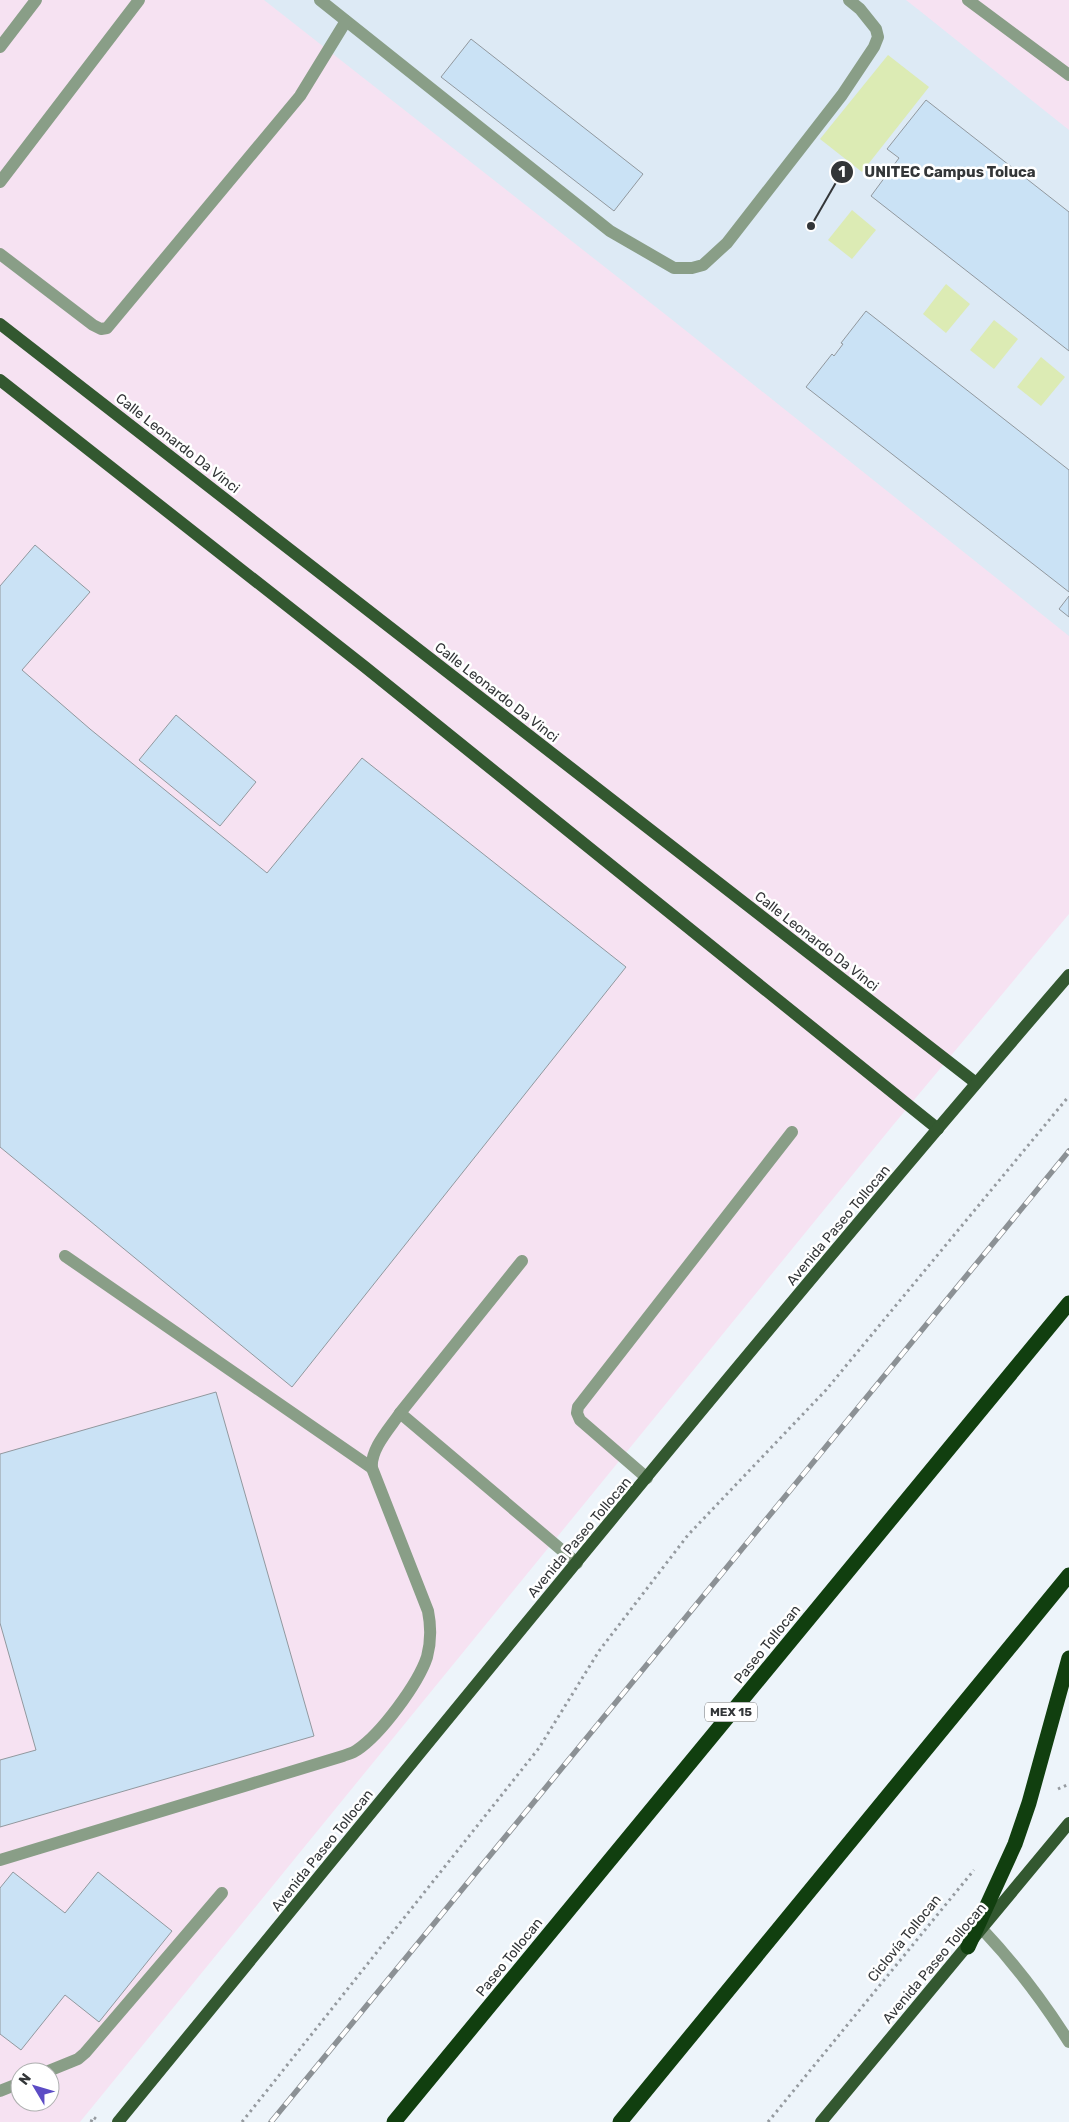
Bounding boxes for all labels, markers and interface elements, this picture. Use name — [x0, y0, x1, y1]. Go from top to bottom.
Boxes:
callout: UNITEC Campus Toluca — [829, 157, 1046, 187]
text: 1 — [838, 163, 846, 181]
text: UNITEC Campus Toluca — [864, 163, 1036, 181]
street label: Calle Leonardo Da Vinci — [112, 390, 243, 497]
street label: Calle Leonardo Da Vinci — [431, 639, 562, 746]
street label: Calle Leonardo Da Vinci — [751, 888, 882, 995]
street label: Avenida Paseo Tollocan — [783, 1162, 894, 1289]
street label: Avenida Paseo Tollocan — [524, 1474, 635, 1601]
street label: Paseo Tollocan — [730, 1602, 804, 1687]
road number: MEX 15 — [705, 1702, 757, 1721]
street label: Avenida Paseo Tollocan — [268, 1786, 377, 1915]
street label: Ciclovía Tollocan — [864, 1891, 945, 1985]
street label: Avenida Paseo Tollocan — [879, 1900, 990, 2027]
street label: Paseo Tollocan — [472, 1915, 546, 2000]
north arrow — [10, 2062, 60, 2112]
text: N — [15, 2070, 35, 2089]

